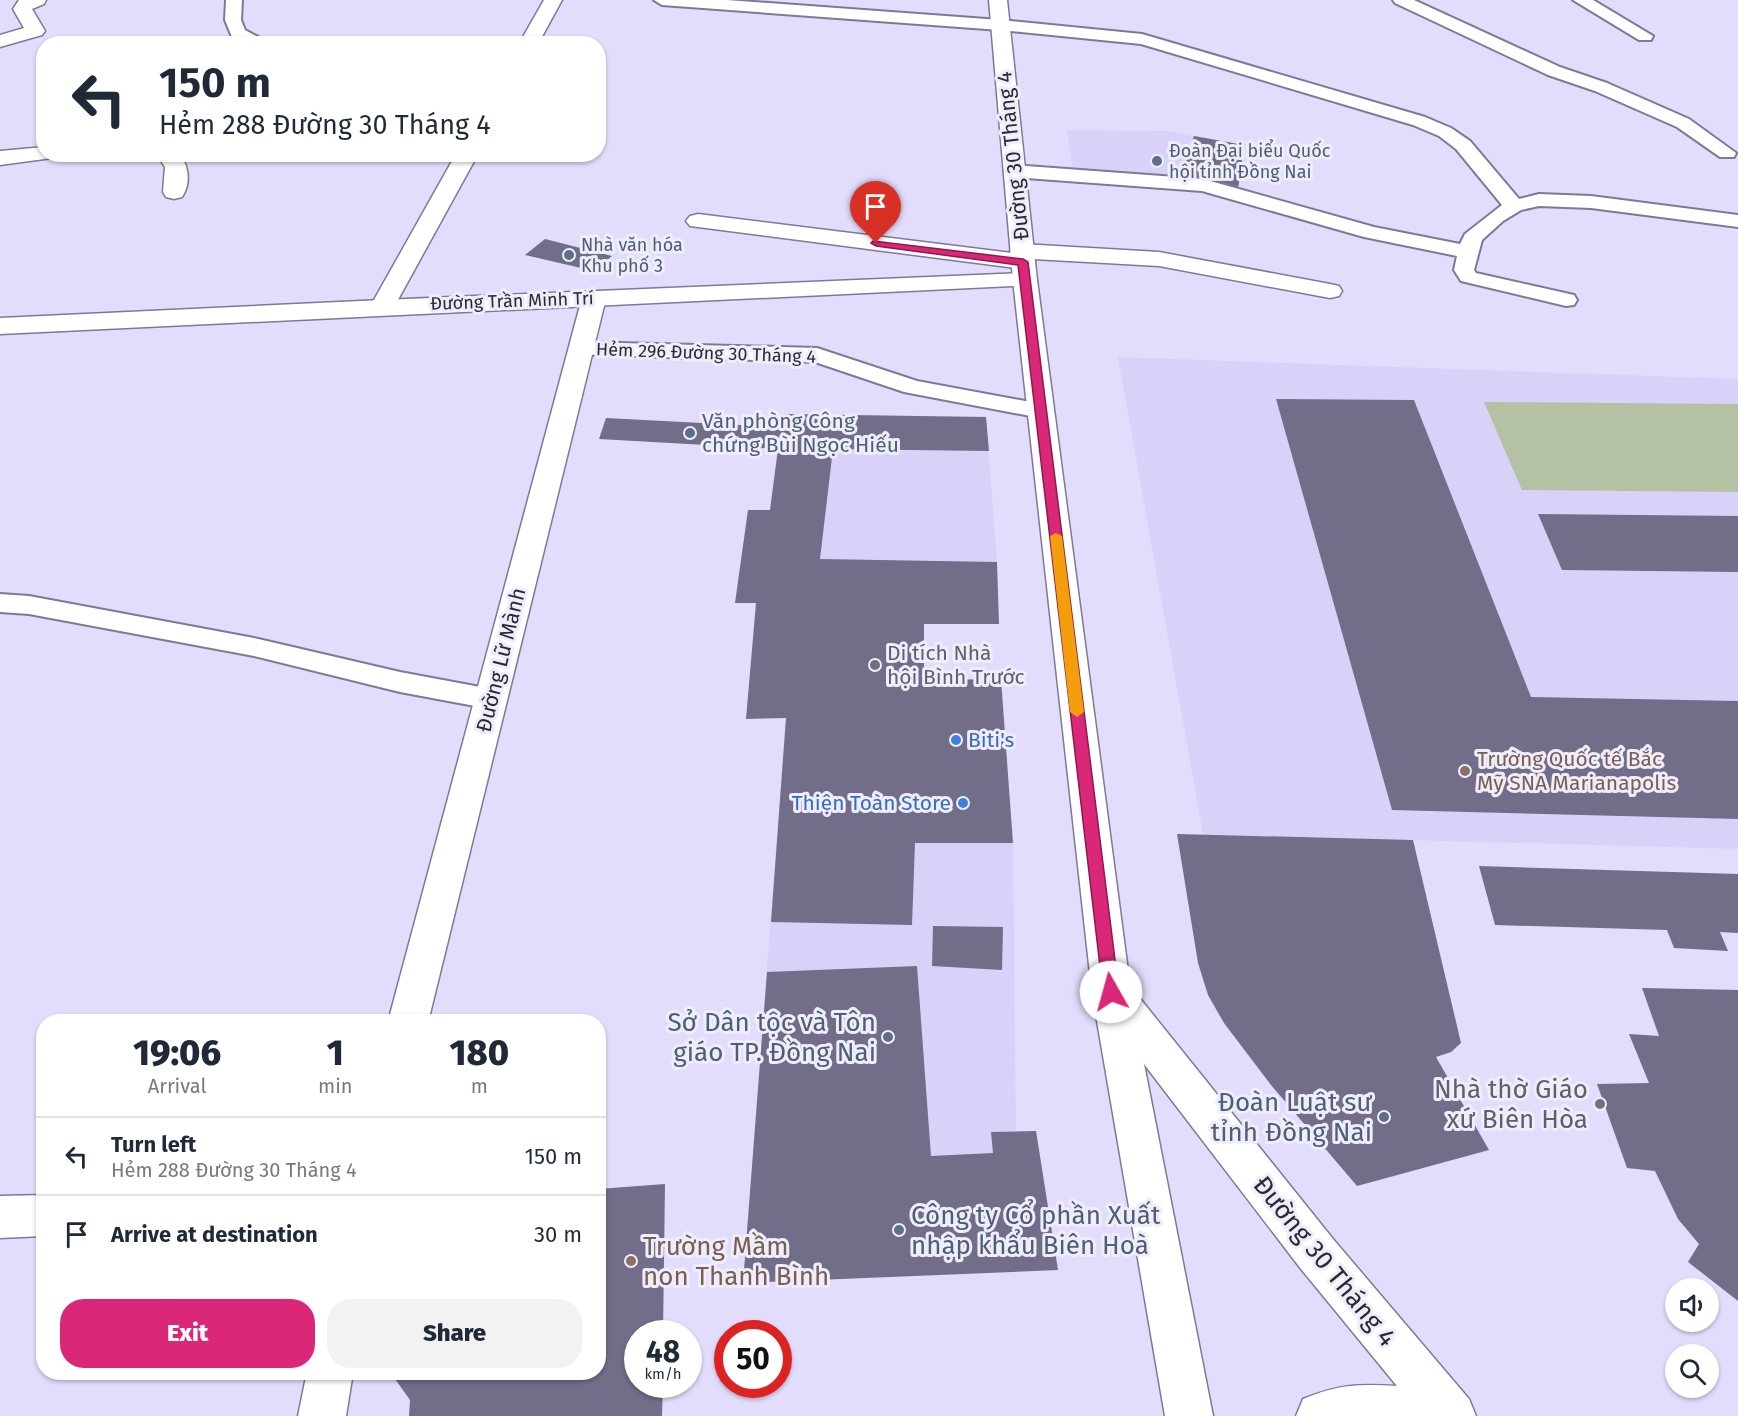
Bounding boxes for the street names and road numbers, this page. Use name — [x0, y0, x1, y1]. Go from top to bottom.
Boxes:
street label: Đường 30 Tháng 4 — [991, 70, 1035, 242]
street label: Đường Trần Minh Trí — [430, 287, 594, 315]
street label: Hẻm 296 Đường 30 Tháng 4 — [596, 338, 817, 368]
street label: Đường Lữ Mành — [470, 585, 532, 735]
street label: Đường 30 Tháng 4 — [1247, 1170, 1403, 1353]

